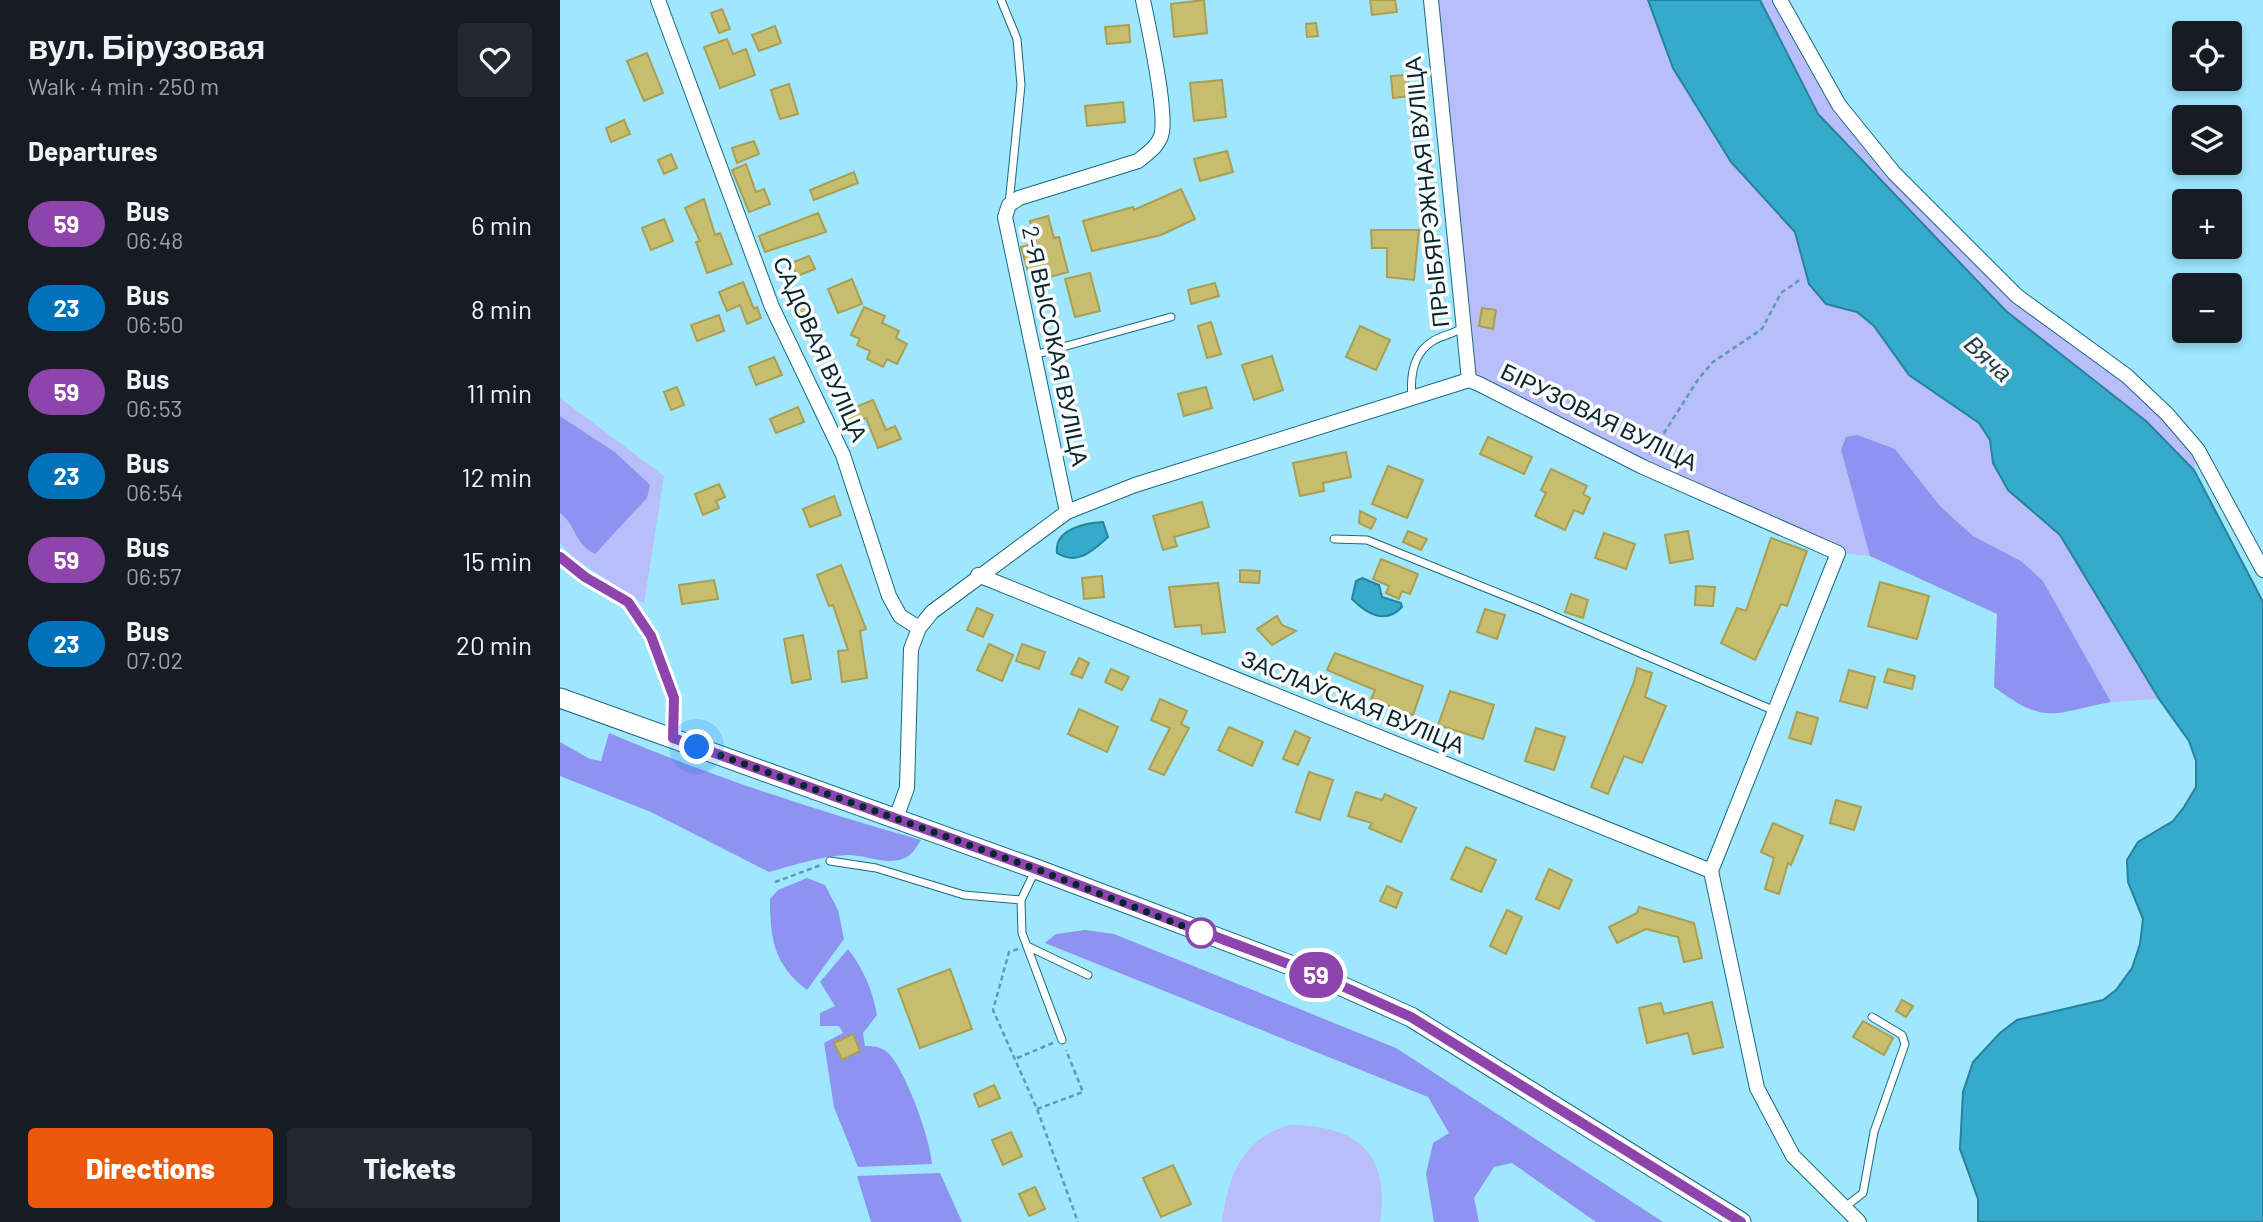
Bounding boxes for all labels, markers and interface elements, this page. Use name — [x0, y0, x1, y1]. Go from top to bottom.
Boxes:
map controls — [2172, 21, 2242, 343]
button: locate — [2172, 21, 2242, 91]
button: heart — [458, 23, 532, 97]
text: вул. Бірузовая — [28, 26, 265, 66]
street label: ПРЫБЯРЭЖНАЯ ВУЛІЦА — [1398, 55, 1454, 329]
text: Walk · 4 min · 250 m — [28, 72, 219, 100]
button: layers — [2172, 105, 2242, 175]
text: Departures — [28, 135, 158, 166]
button: + — [2172, 189, 2242, 259]
text: Bus — [126, 195, 169, 226]
text: 59 — [54, 209, 79, 238]
text: 6 min — [471, 209, 532, 240]
street label: 2-Я ВЫСОКАЯ ВУЛІЦА — [1017, 223, 1095, 469]
text: 06:48 — [126, 226, 183, 254]
street label: САДОВАЯ ВУЛІЦА — [768, 252, 874, 446]
button: − — [2172, 273, 2242, 343]
text: Bus — [126, 279, 169, 310]
text: 23 — [53, 293, 80, 322]
text: 8 min — [471, 293, 532, 324]
text: 06:50 — [126, 310, 183, 338]
water label: Вяча — [1959, 329, 2019, 387]
street label: БІРУЗОВАЯ ВУЛІЦА — [1497, 356, 1703, 476]
text: Bus — [126, 363, 169, 394]
text: 59 — [54, 377, 79, 406]
text: 11 min — [466, 377, 532, 408]
text: 06:53 — [126, 394, 182, 422]
text: Bus — [126, 447, 169, 478]
text: 23 — [53, 461, 80, 490]
text: 12 min — [462, 461, 532, 492]
text: 06:54 — [126, 478, 183, 506]
text: Bus — [126, 531, 169, 562]
text: 59 — [54, 545, 79, 574]
text: 15 min — [462, 545, 532, 576]
text: 06:57 — [126, 562, 181, 590]
text: Bus — [126, 615, 169, 646]
text: 23 — [53, 629, 80, 658]
text: 20 min — [456, 629, 532, 660]
street label: ЗАСЛАЎСКАЯ ВУЛІЦА — [1238, 643, 1470, 759]
text: 07:02 — [126, 646, 183, 674]
your location — [679, 729, 714, 764]
unlabelled marker — [1186, 918, 1216, 948]
line badge: 59 — [1284, 952, 1348, 998]
text: 59 — [1303, 960, 1329, 989]
button: Directions — [28, 1128, 273, 1208]
button: Tickets — [287, 1128, 532, 1208]

